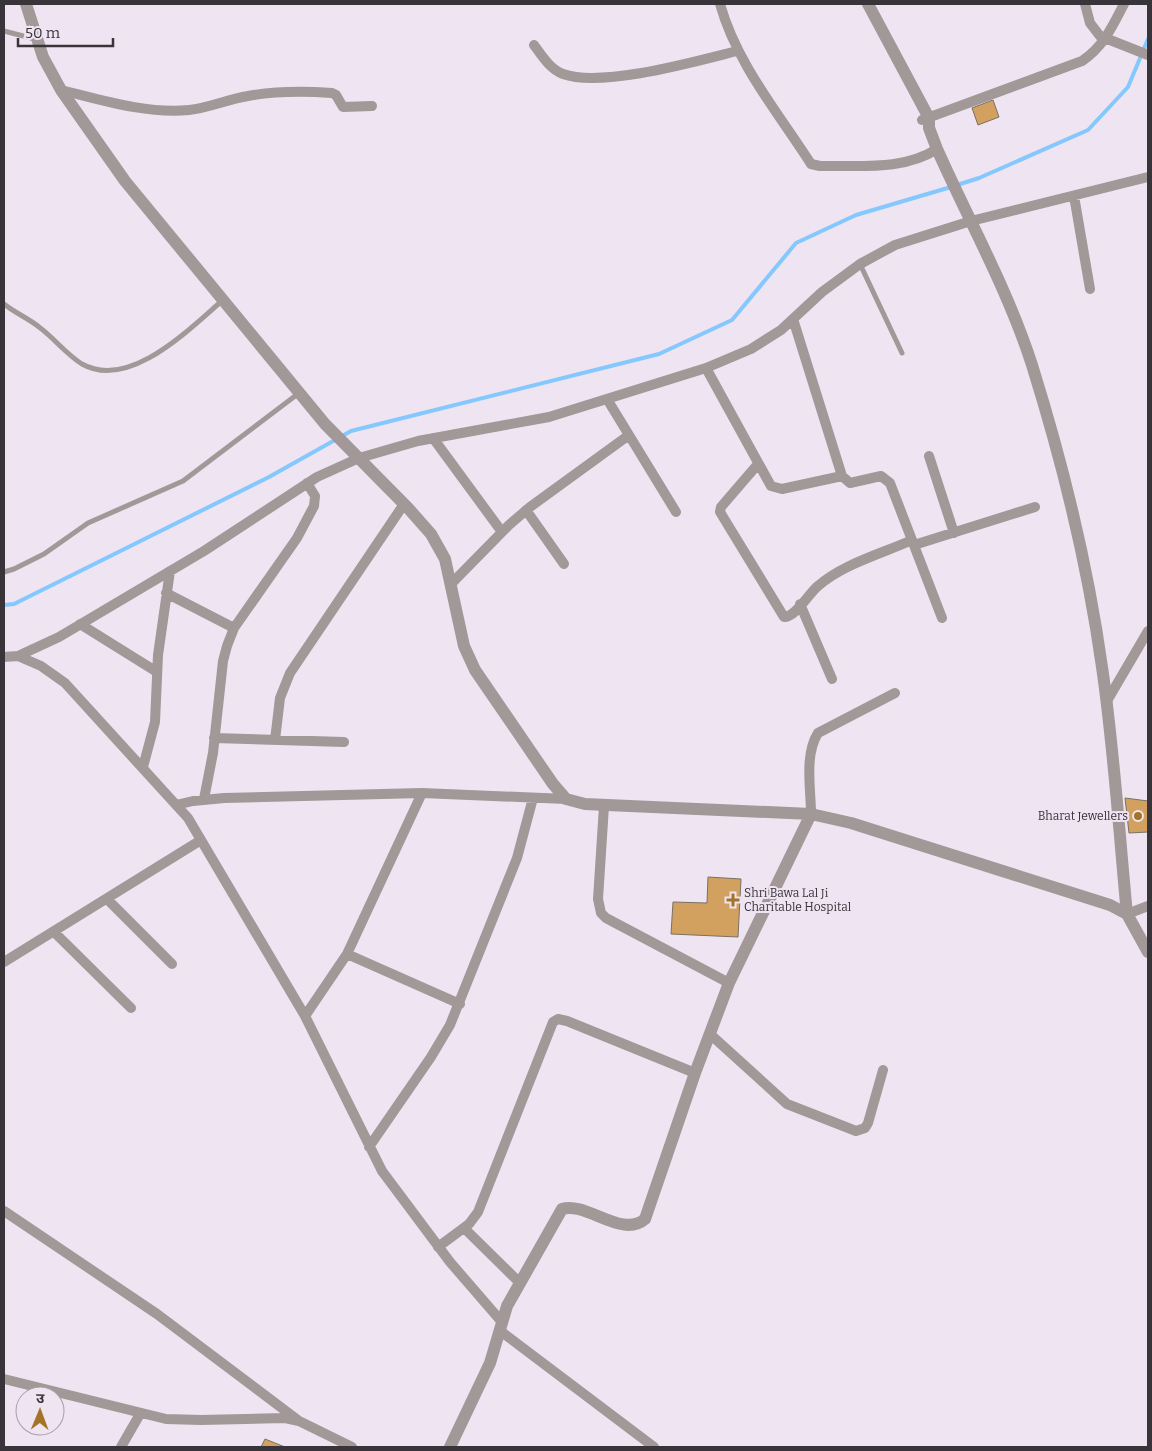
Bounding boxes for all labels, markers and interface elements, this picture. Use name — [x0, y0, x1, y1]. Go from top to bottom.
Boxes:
scale bar — [18, 15, 112, 47]
text: 50 m — [25, 24, 61, 42]
place label: Bharat Jewellers — [1038, 809, 1128, 823]
marker: Bharat Jewellers — [1132, 810, 1144, 822]
place label: Shri Bawa Lal Ji Charitable Hospital — [744, 886, 852, 914]
marker: Shri Bawa Lal Ji Charitable Hospital — [726, 893, 740, 907]
north arrow — [15, 1386, 65, 1436]
text: उ — [36, 1390, 45, 1407]

